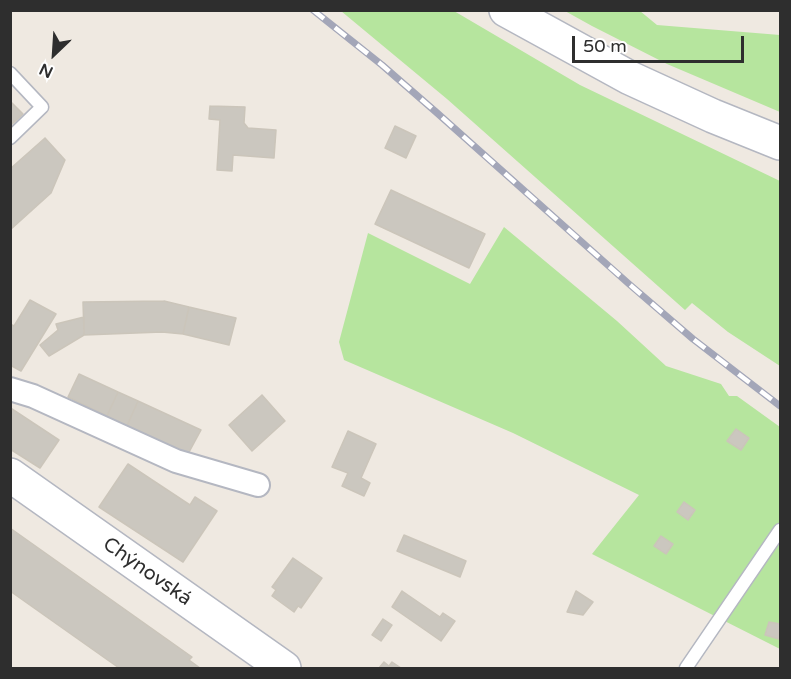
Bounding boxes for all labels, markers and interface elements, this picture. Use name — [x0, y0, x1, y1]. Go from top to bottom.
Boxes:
north arrow — [24, 24, 84, 84]
scale bar — [575, 24, 748, 62]
text: 50 m — [583, 35, 627, 57]
text: N — [36, 59, 56, 82]
street label: Chýnovská — [98, 533, 196, 611]

